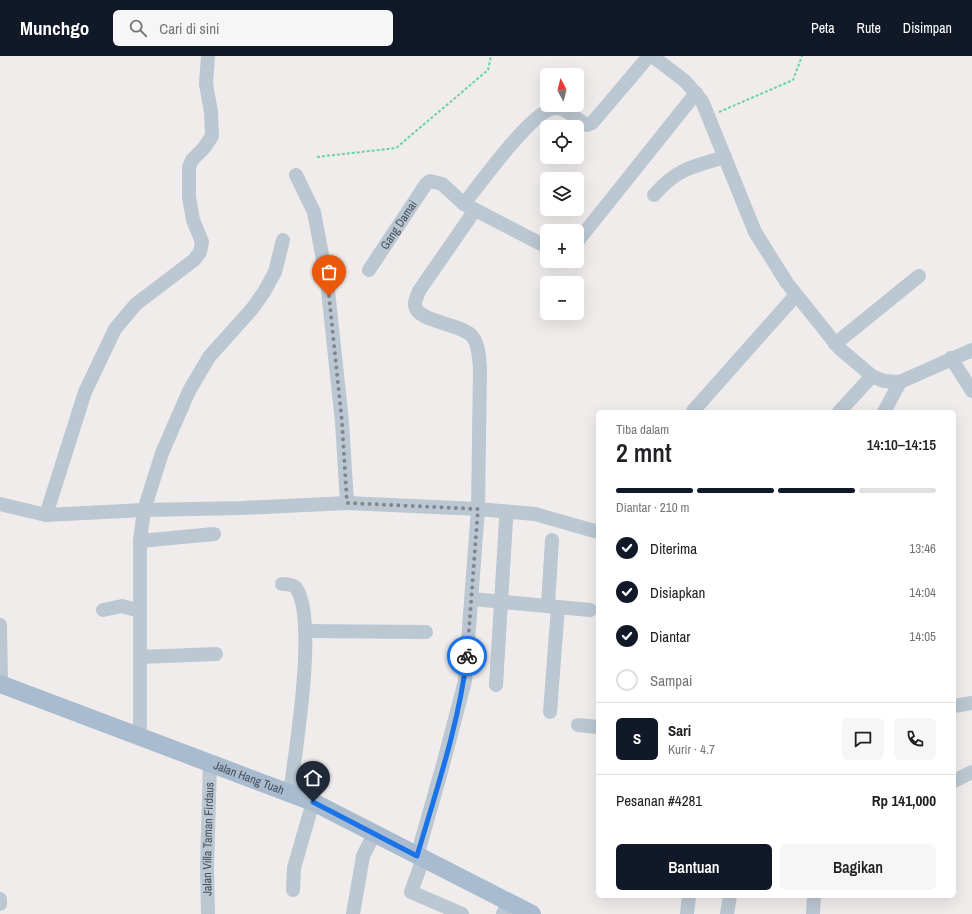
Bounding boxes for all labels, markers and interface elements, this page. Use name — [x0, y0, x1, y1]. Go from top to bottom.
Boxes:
search box — [113, 10, 393, 46]
text: Munchgo — [20, 15, 89, 41]
icon: search — [127, 17, 149, 39]
text: Cari di sini — [159, 18, 219, 39]
text: Peta — [811, 19, 835, 37]
text: Rute — [857, 19, 881, 37]
text: Disimpan — [903, 19, 952, 37]
north arrow — [540, 68, 584, 112]
map controls — [540, 68, 584, 320]
button: locate — [540, 120, 584, 164]
button: layers — [540, 172, 584, 216]
street label: Gang Damai — [377, 197, 421, 253]
button: + — [540, 224, 584, 268]
pin — [312, 255, 346, 296]
icon: bag — [318, 261, 340, 283]
button: − — [540, 276, 584, 320]
text: Tiba dalam — [616, 421, 669, 438]
text: 14:10–14:15 — [867, 434, 936, 455]
text: 2 mnt — [616, 435, 672, 470]
text: Diantar · 210 m — [616, 499, 689, 516]
icon: check — [616, 537, 638, 559]
text: Diterima — [650, 538, 697, 559]
text: 13:46 — [909, 540, 936, 557]
icon: check — [616, 581, 638, 603]
text: Disiapkan — [650, 582, 705, 603]
text: 14:04 — [909, 584, 936, 601]
icon: check — [616, 625, 638, 647]
text: Diantar — [650, 626, 690, 647]
text: 14:05 — [909, 628, 936, 645]
courier — [447, 636, 487, 676]
icon: bike — [456, 645, 478, 667]
text: Sampai — [650, 670, 692, 691]
button: chat — [842, 718, 884, 760]
button: phone — [894, 718, 936, 760]
text: Sari — [668, 720, 691, 741]
text: S — [633, 728, 641, 749]
text: Kurir · 4.7 — [668, 741, 715, 758]
street label: Jalan Hang Tuah — [211, 757, 286, 798]
pin — [296, 761, 330, 802]
icon: home — [302, 767, 324, 789]
street label: Jalan Villa Taman Firdaus — [199, 782, 217, 896]
text: Pesanan #4281 — [616, 790, 702, 811]
text: Rp 141,000 — [872, 790, 936, 811]
button: Bantuan — [616, 844, 772, 890]
button: Bagikan — [780, 844, 936, 890]

